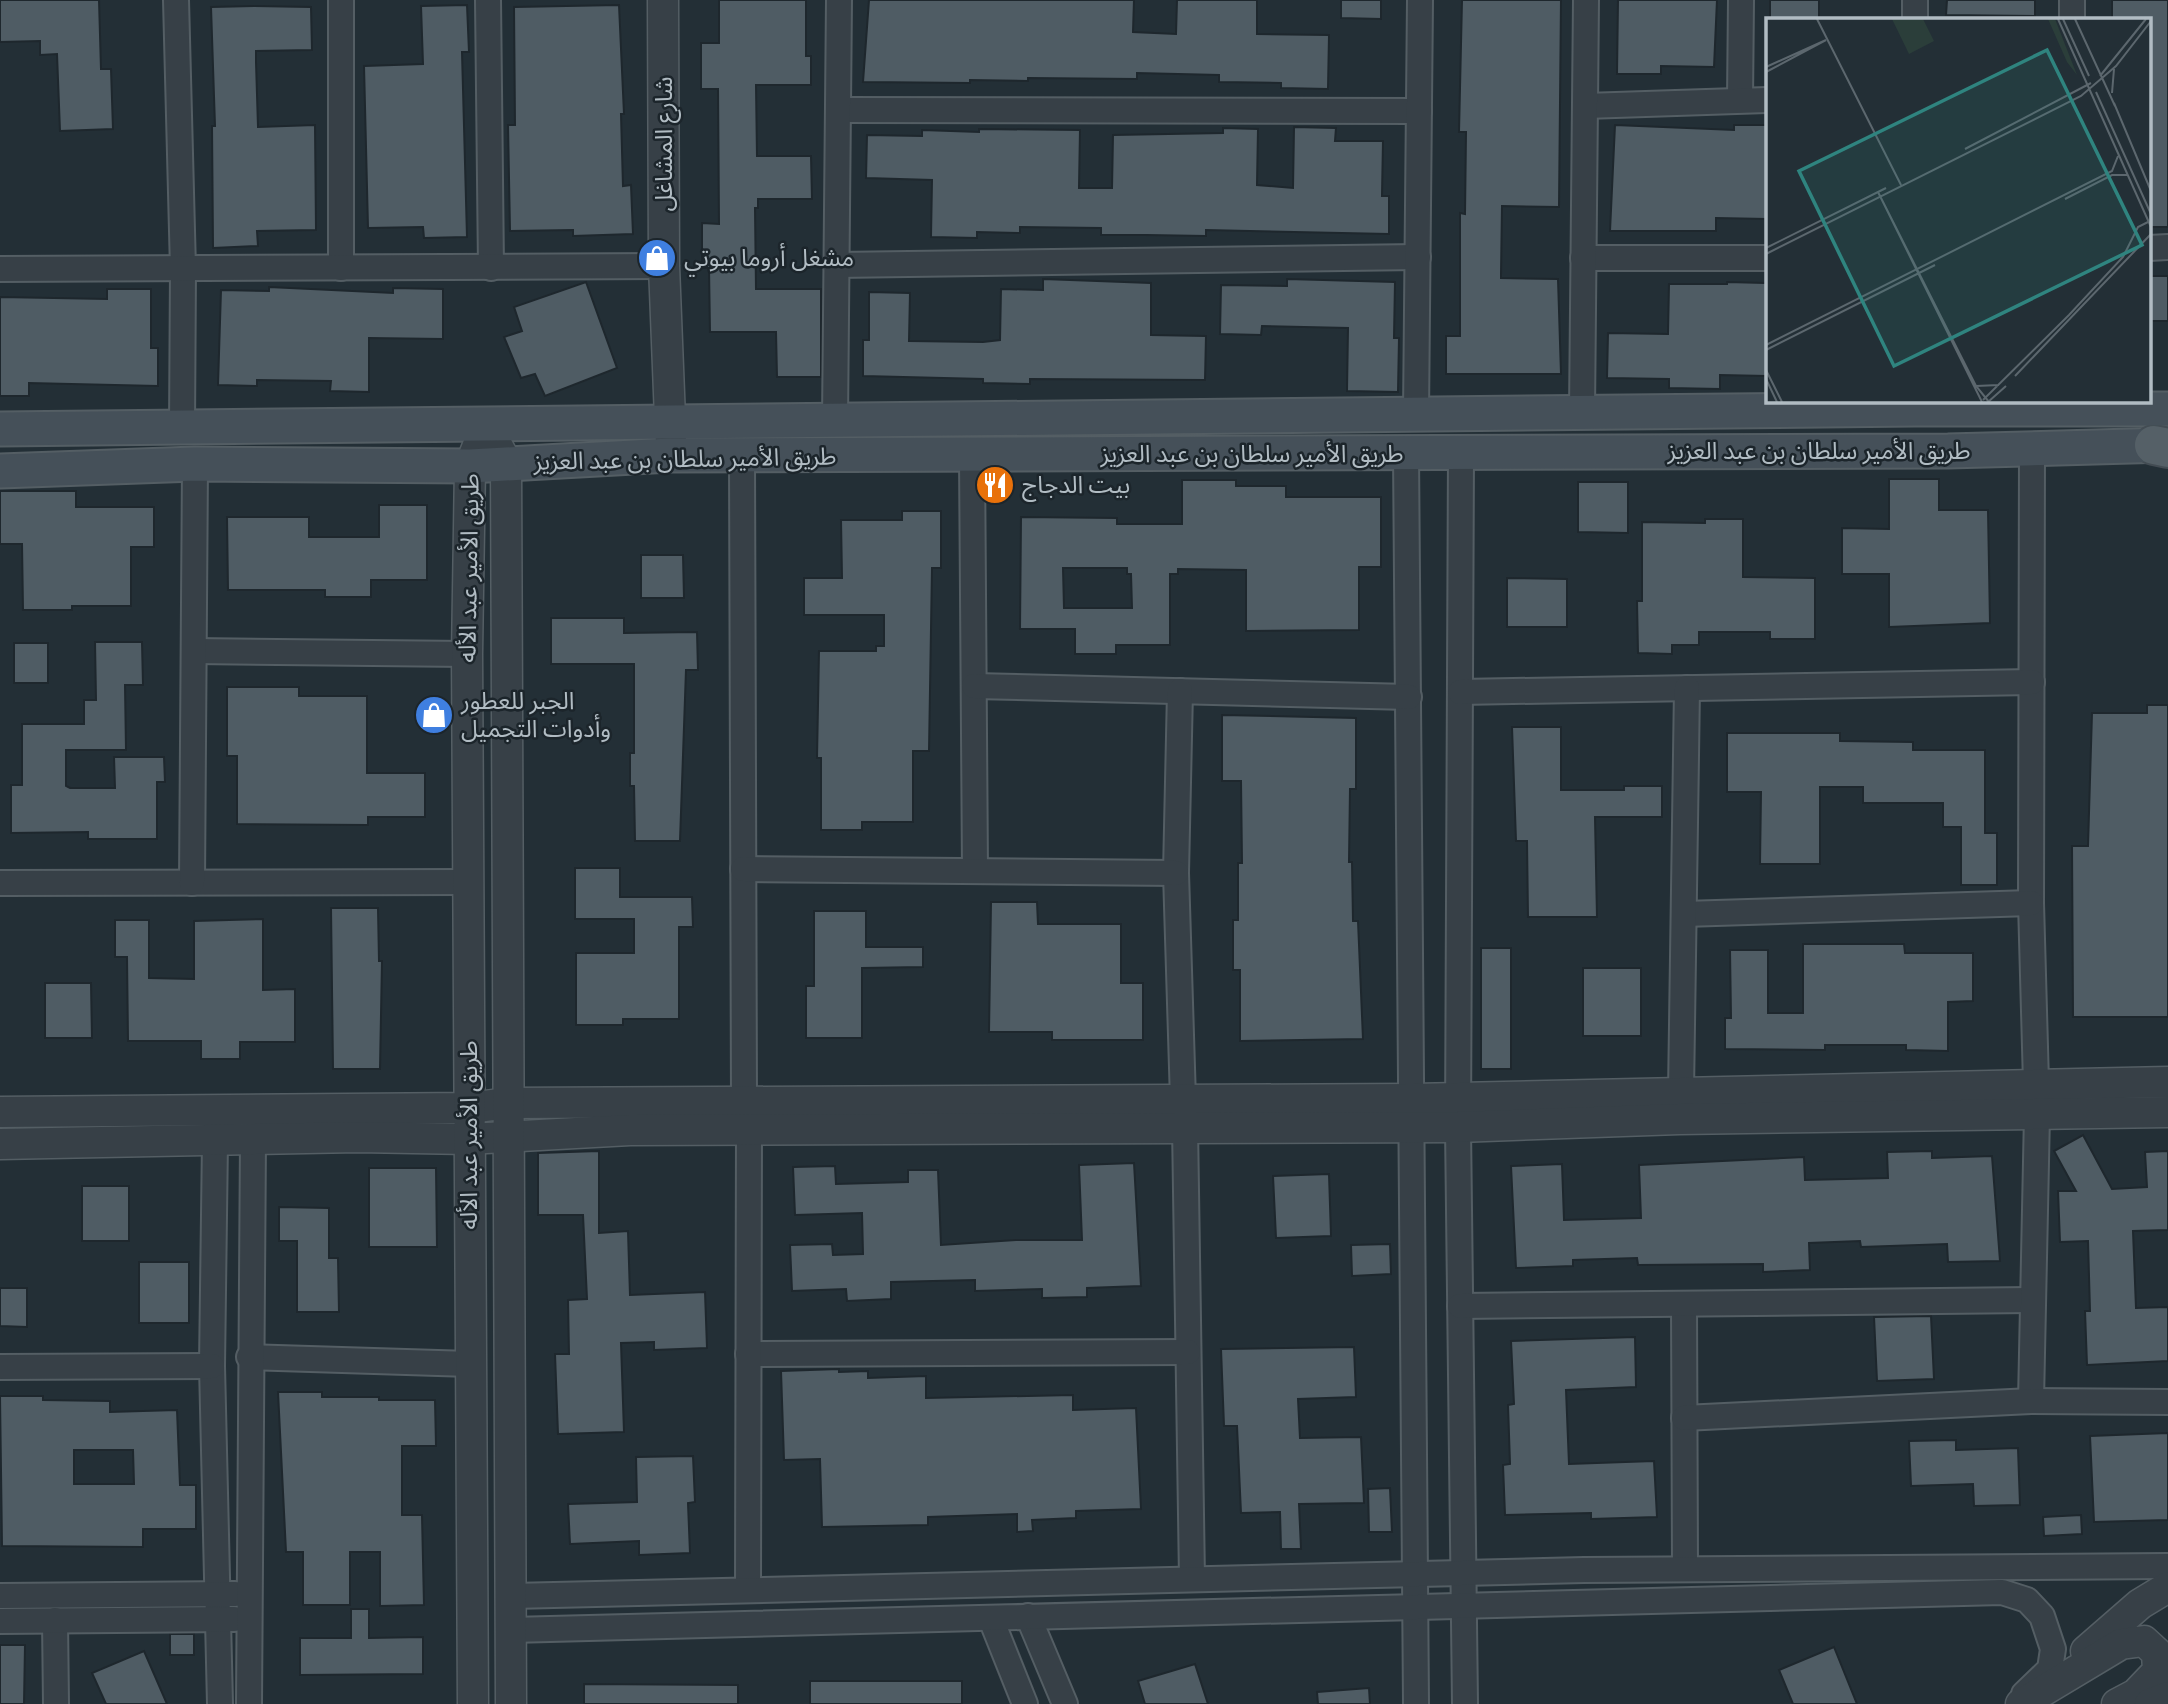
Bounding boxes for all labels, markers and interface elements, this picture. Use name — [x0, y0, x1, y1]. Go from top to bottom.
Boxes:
inset map — [1766, 18, 2150, 402]
street label: شارع المشاغل — [649, 77, 681, 211]
shop icon: مشغل أروما بيوتي — [636, 237, 678, 279]
place label: مشغل أروما بيوتي — [684, 242, 854, 277]
street label: طريق الأمير سلطان بن عبد العزيز — [1667, 436, 1970, 466]
street label: طريق الأمير سلطان بن عبد العزيز — [1100, 439, 1403, 469]
street label: طريق الأمير سلطان بن عبد العزيز — [532, 441, 837, 477]
restaurant icon: بيت الدجاج — [974, 464, 1016, 506]
place label: بيت الدجاج — [1022, 470, 1130, 502]
street label: طريق الأمير عبد الأله — [452, 473, 486, 663]
place label: الجبر للعطور وأدوات التجميل — [460, 686, 611, 743]
shop icon: الجبر للعطور وأدوات التجميل — [413, 694, 455, 736]
street label: طريق الأمير عبد الأله — [454, 1040, 484, 1230]

